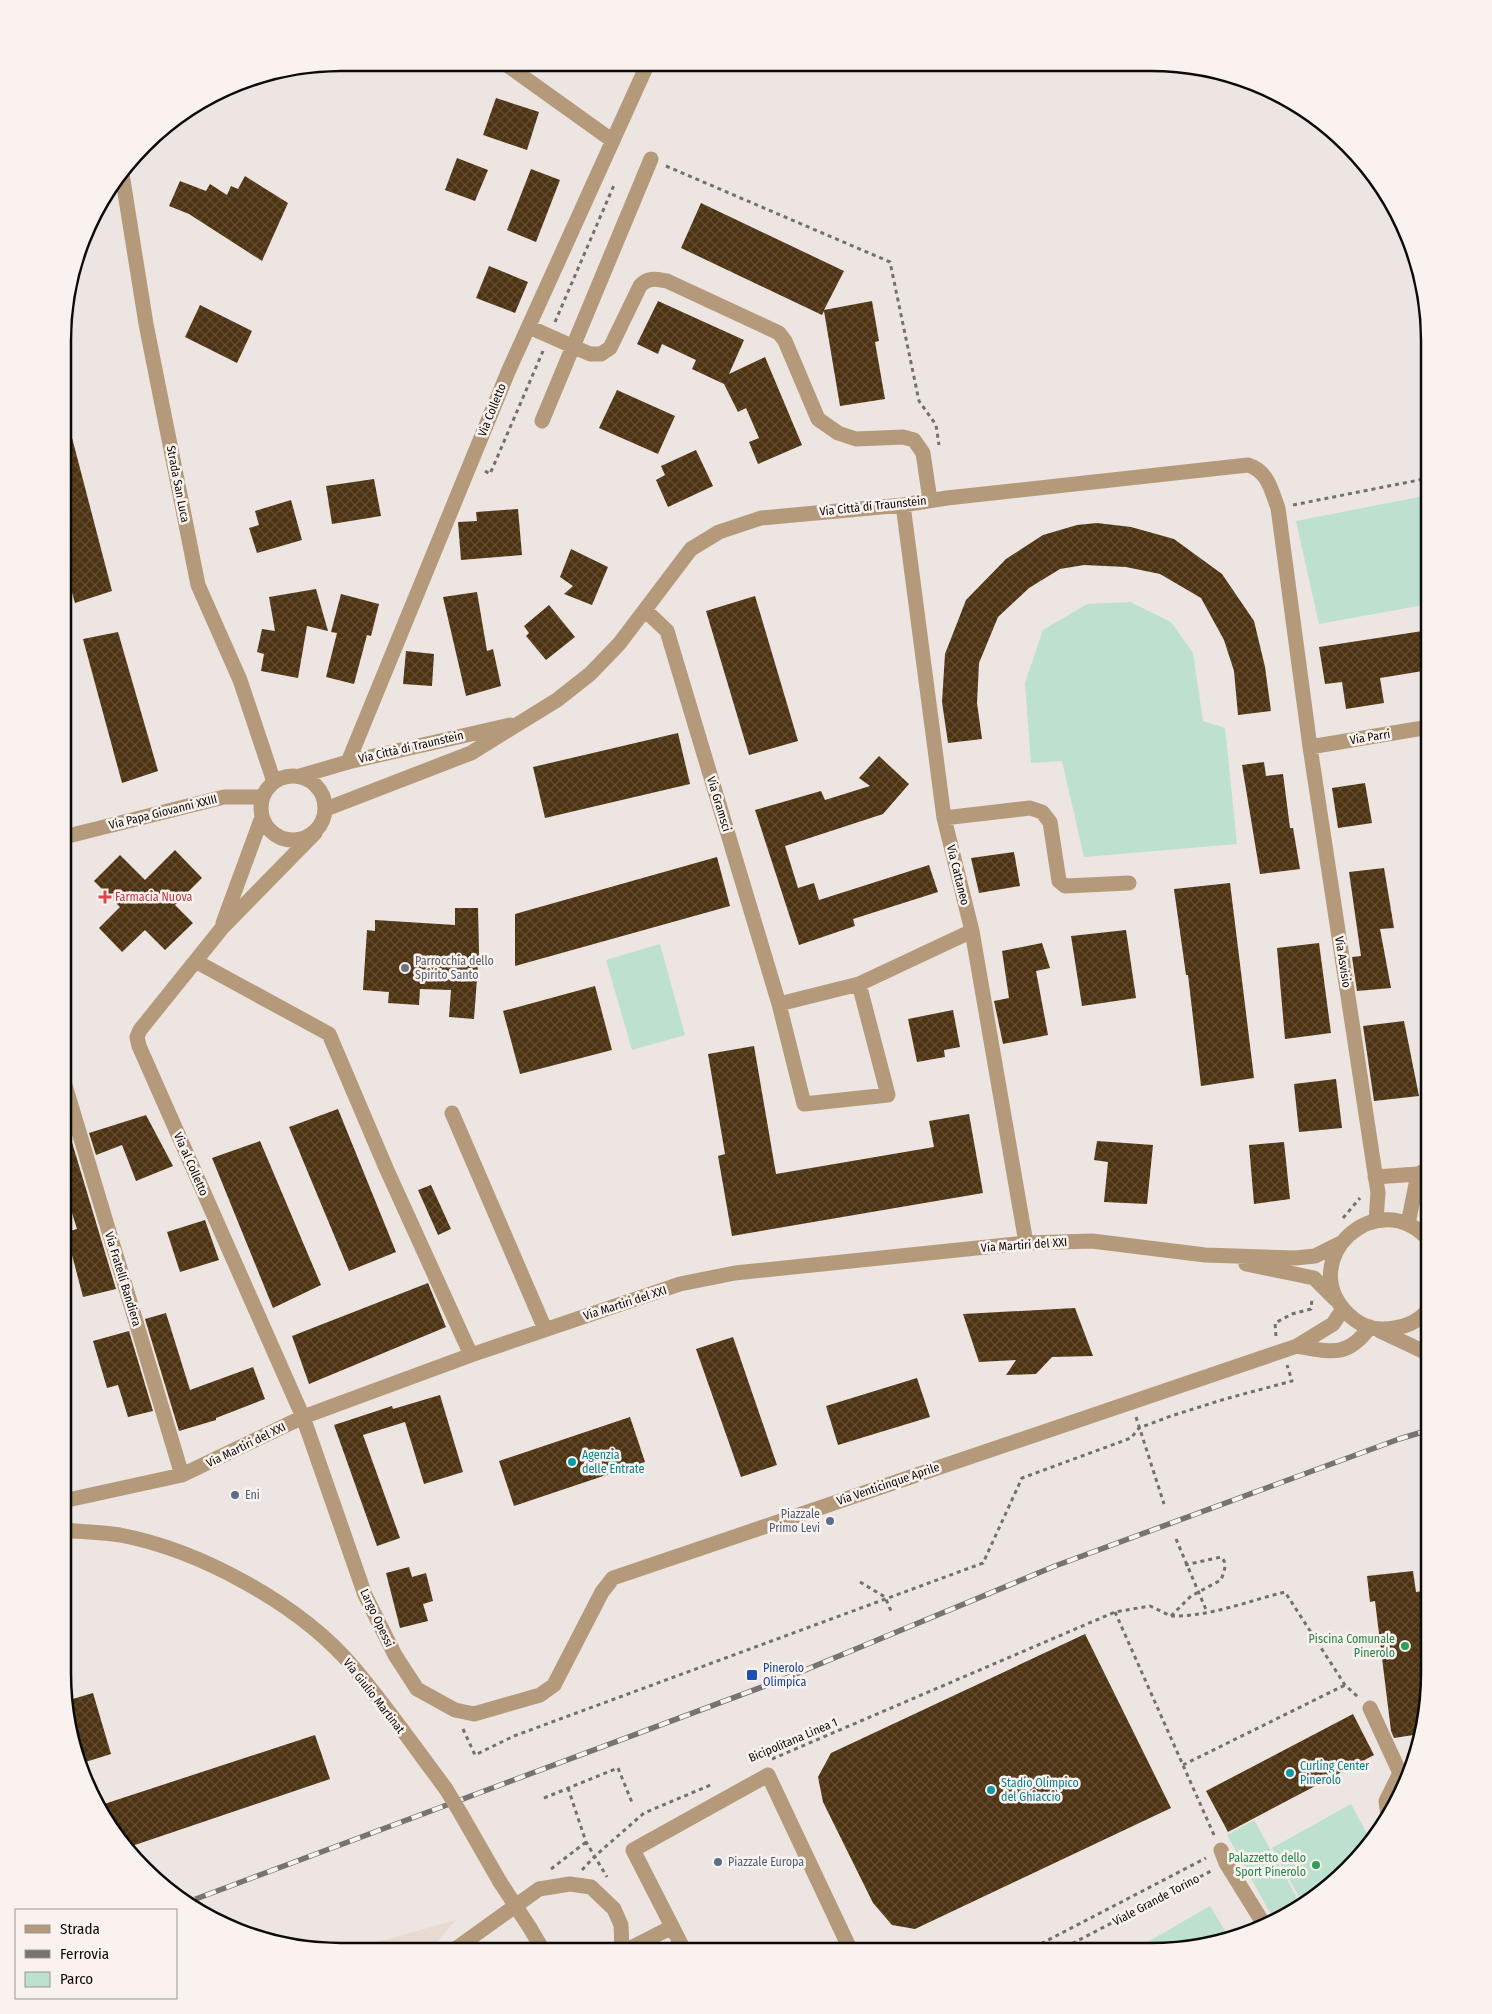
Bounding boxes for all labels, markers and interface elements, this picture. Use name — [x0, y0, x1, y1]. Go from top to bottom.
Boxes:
street label: Via Colletto — [475, 381, 509, 439]
street label: Strada San Luca — [164, 444, 192, 524]
street label: Via Città di Traunstein — [819, 493, 927, 519]
street label: Via Parri — [1349, 727, 1391, 747]
street label: Via Città di Traunstein — [357, 728, 465, 766]
street label: Via Gramsci — [704, 775, 734, 833]
street label: Via Papa Giovanni XXIII — [107, 792, 219, 832]
street label: Via Cattaneo — [944, 843, 972, 907]
place label: Farmacia Nuova — [115, 890, 193, 904]
marker: Farmacia Nuova — [99, 891, 111, 903]
street label: Via Asvisio — [1332, 935, 1354, 989]
place label: Parrocchia dello Spirito Santo — [415, 954, 494, 982]
marker: Parrocchia dello Spirito Santo — [399, 962, 411, 974]
street label: Via al Colletto — [171, 1130, 211, 1198]
street label: Via Fratelli Bandiera — [102, 1230, 144, 1328]
street label: Via Martiri del XXI — [980, 1235, 1068, 1255]
street label: Via Martiri del XXI — [582, 1283, 668, 1323]
street label: Via Martiri del XXI — [204, 1420, 288, 1470]
place label: Agenzia delle Entrate — [582, 1448, 645, 1476]
marker: Agenzia delle Entrate — [566, 1456, 578, 1468]
street label: Via Venticinque Aprile — [835, 1460, 941, 1508]
place label: Eni — [245, 1488, 260, 1502]
marker: Eni — [229, 1489, 241, 1501]
place label: Piazzale Primo Levi — [769, 1507, 820, 1535]
marker: Piazzale Primo Levi — [824, 1515, 836, 1527]
street label: Largo Opessi — [357, 1587, 397, 1649]
place label: Piscina Comunale Pinerolo — [1309, 1632, 1395, 1660]
marker: Piscina Comunale Pinerolo — [1399, 1640, 1411, 1652]
street label: Via Giulio Martinat — [340, 1656, 408, 1736]
place label: Pinerolo Olimpica — [763, 1661, 806, 1689]
marker: Pinerolo Olimpica — [745, 1668, 759, 1682]
street label: Bicipolitana Linea 1 — [746, 1715, 840, 1765]
place label: Curling Center Pinerolo — [1300, 1759, 1370, 1787]
marker: Curling Center Pinerolo — [1284, 1767, 1296, 1779]
place label: Stadio Olimpico del Ghiaccio — [1001, 1776, 1079, 1804]
marker: Stadio Olimpico del Ghiaccio — [985, 1784, 997, 1796]
place label: Palazzetto dello Sport Pinerolo — [1229, 1851, 1306, 1879]
place label: Piazzale Europa — [728, 1855, 804, 1869]
marker: Piazzale Europa — [712, 1856, 724, 1868]
marker: Palazzetto dello Sport Pinerolo — [1310, 1859, 1322, 1871]
street label: Viale Grande Torino — [1110, 1871, 1202, 1929]
legend — [15, 1909, 178, 1999]
text: Strada — [60, 1920, 100, 1938]
text: Ferrovia — [60, 1945, 109, 1963]
text: Parco — [60, 1970, 93, 1988]

